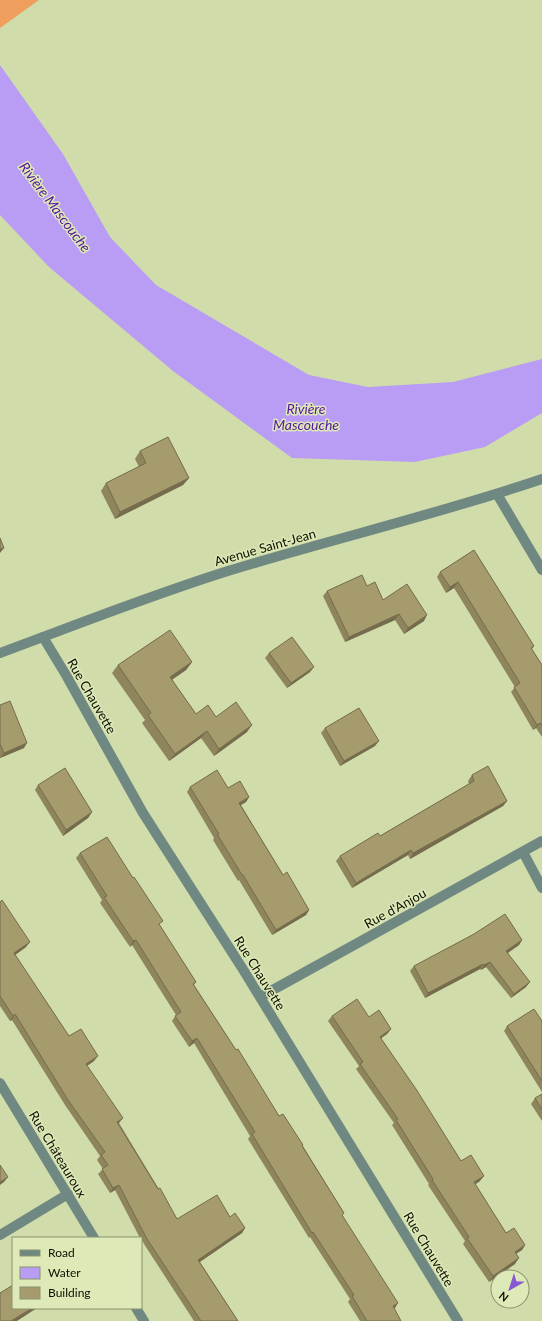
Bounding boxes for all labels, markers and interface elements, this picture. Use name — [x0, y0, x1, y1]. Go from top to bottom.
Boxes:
water label: Rivière Mascouche — [16, 158, 95, 255]
water label: Rivière Mascouche — [273, 400, 339, 433]
street label: Avenue Saint-Jean — [212, 525, 318, 569]
street label: Rue Chauvette — [64, 656, 120, 736]
street label: Rue d'Anjou — [361, 884, 429, 932]
street label: Rue Chauvette — [231, 933, 289, 1013]
street label: Rue Châteauroux — [26, 1108, 90, 1201]
street label: Rue Chauvette — [401, 1209, 458, 1289]
legend — [12, 1237, 142, 1309]
text: Road — [48, 1245, 75, 1260]
text: Water — [48, 1265, 81, 1280]
north arrow — [490, 1269, 530, 1309]
text: Building — [48, 1285, 91, 1300]
text: N — [496, 1289, 511, 1305]

